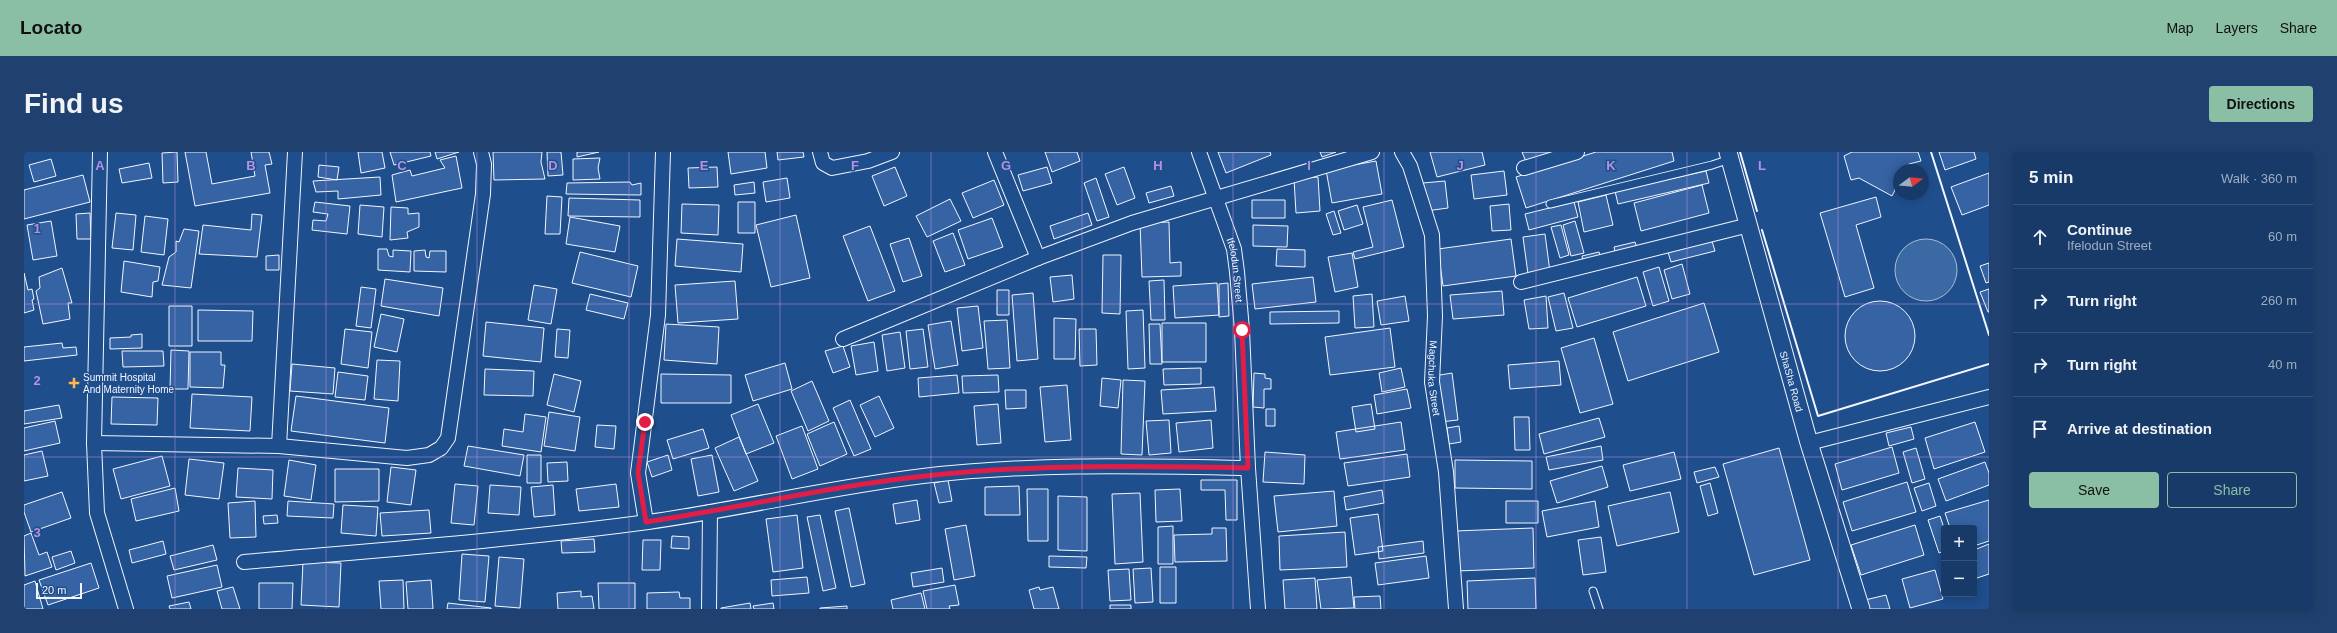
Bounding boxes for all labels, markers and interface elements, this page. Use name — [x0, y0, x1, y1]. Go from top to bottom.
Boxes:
text: Locato — [20, 17, 82, 38]
text: Map — [2166, 20, 2194, 36]
text: Layers — [2216, 20, 2258, 36]
text: Share — [2280, 20, 2317, 36]
button: Directions — [2209, 86, 2313, 122]
text: Find us — [24, 88, 124, 119]
text: A — [95, 158, 105, 173]
text: B — [246, 158, 256, 173]
text: C — [397, 158, 407, 173]
text: D — [548, 158, 558, 173]
text: E — [700, 158, 709, 173]
text: F — [851, 158, 859, 173]
text: G — [1001, 158, 1011, 173]
text: H — [1153, 158, 1163, 173]
text: I — [1307, 158, 1311, 173]
text: J — [1456, 158, 1464, 173]
text: K — [1606, 158, 1616, 173]
text: L — [1758, 158, 1766, 173]
north arrow — [1893, 164, 1929, 200]
text: 5 min — [2029, 168, 2073, 187]
text: Walk · 360 m — [2221, 171, 2297, 186]
text: 1 — [33, 221, 41, 236]
text: Continue — [2067, 221, 2132, 238]
icon: ahead — [2029, 226, 2051, 248]
text: 60 m — [2268, 229, 2297, 244]
street label: Ifelodun Street — [1224, 236, 1245, 303]
text: Ifelodun Street — [2067, 238, 2152, 253]
icon: right — [2029, 290, 2051, 312]
text: Turn right — [2067, 292, 2137, 309]
text: 260 m — [2261, 293, 2297, 308]
route start — [1233, 321, 1251, 339]
street label: Magchuka Street — [1426, 340, 1442, 417]
street label: ShaSha Road — [1778, 350, 1805, 413]
icon: right — [2029, 354, 2051, 376]
text: Turn right — [2067, 356, 2137, 373]
text: 40 m — [2268, 357, 2297, 372]
place label: Summit Hospital And Maternity Home — [83, 372, 175, 395]
text: 2 — [33, 373, 41, 388]
marker: Summit Hospital And Maternity Home — [68, 377, 80, 389]
route end — [636, 413, 654, 431]
icon: arrive — [2029, 418, 2051, 440]
text: Arrive at destination — [2067, 420, 2212, 437]
button: Save — [2029, 472, 2159, 508]
button: Share — [2167, 472, 2297, 508]
text: 3 — [33, 525, 41, 540]
map controls — [1941, 525, 1977, 597]
button: + — [1941, 525, 1977, 561]
button: − — [1941, 561, 1977, 597]
scale bar — [36, 581, 82, 600]
text: 20 m — [42, 584, 66, 596]

